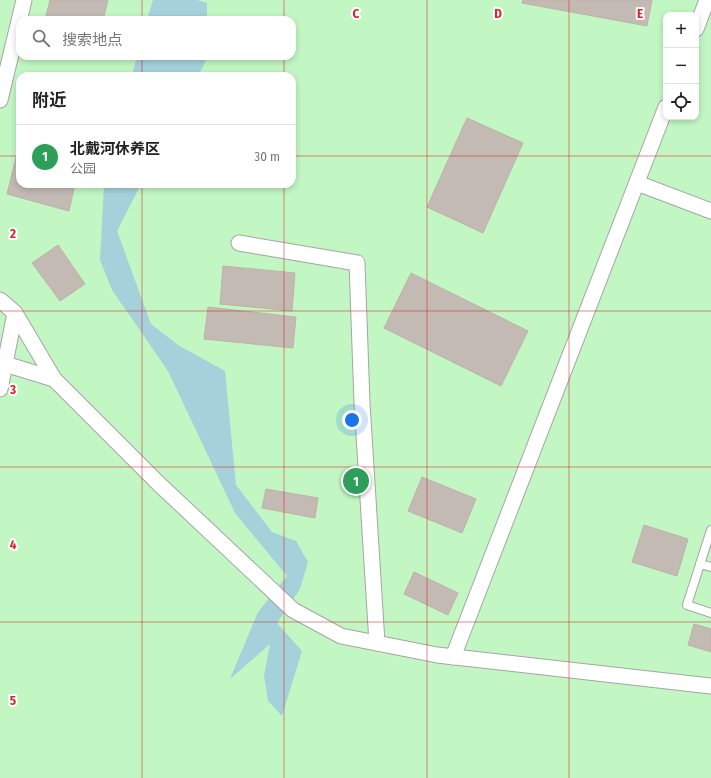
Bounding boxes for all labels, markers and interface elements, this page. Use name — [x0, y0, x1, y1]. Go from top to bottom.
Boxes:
text: C — [353, 6, 360, 21]
text: D — [494, 6, 502, 21]
text: E — [637, 6, 643, 21]
map controls — [663, 12, 699, 120]
button: + — [663, 12, 699, 48]
search box — [16, 16, 296, 60]
icon: search — [30, 27, 52, 49]
text: 搜索地点 — [62, 31, 122, 49]
button: − — [663, 48, 699, 84]
button: locate — [663, 84, 699, 120]
text: 附近 — [32, 90, 66, 111]
text: 北戴河休养区 — [70, 140, 160, 158]
text: 1 — [42, 149, 48, 164]
text: 30 m — [254, 149, 280, 164]
text: 公园 — [70, 161, 96, 176]
text: 2 — [9, 226, 16, 241]
text: 3 — [9, 382, 16, 397]
your location — [342, 410, 362, 430]
pin: 1 — [343, 466, 369, 496]
text: 4 — [10, 537, 17, 552]
text: 5 — [10, 693, 16, 708]

